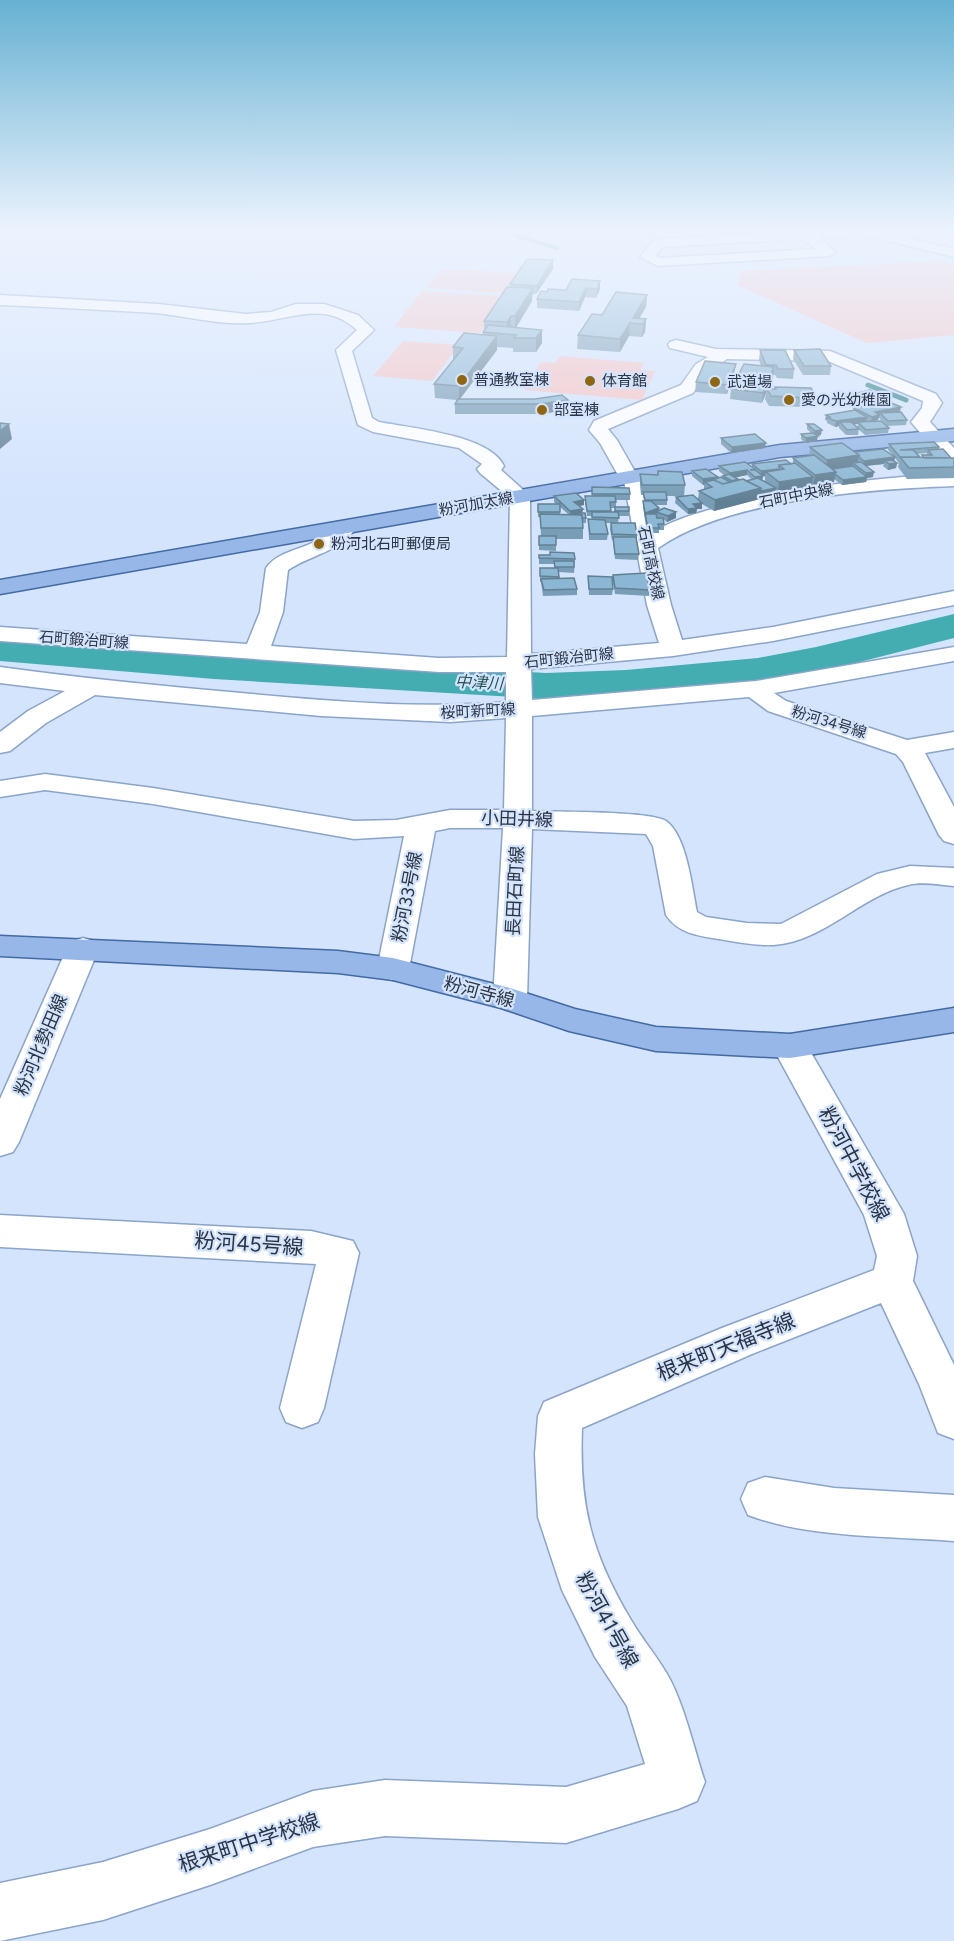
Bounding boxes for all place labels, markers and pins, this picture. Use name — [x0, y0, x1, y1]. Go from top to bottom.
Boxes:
place label: 普通教室棟 — [474, 371, 549, 389]
place label: 体育館 — [602, 372, 647, 390]
marker: 普通教室棟 — [455, 373, 469, 387]
place label: 武道場 — [727, 373, 772, 391]
marker: 体育館 — [583, 374, 597, 388]
marker: 武道場 — [708, 375, 722, 389]
place label: 愛の光幼稚園 — [801, 391, 891, 409]
marker: 愛の光幼稚園 — [782, 393, 796, 407]
place label: 部室棟 — [554, 401, 599, 419]
marker: 部室棟 — [535, 403, 549, 417]
place label: 粉河北石町郵便局 — [331, 535, 451, 553]
marker: 粉河北石町郵便局 — [312, 537, 326, 551]

